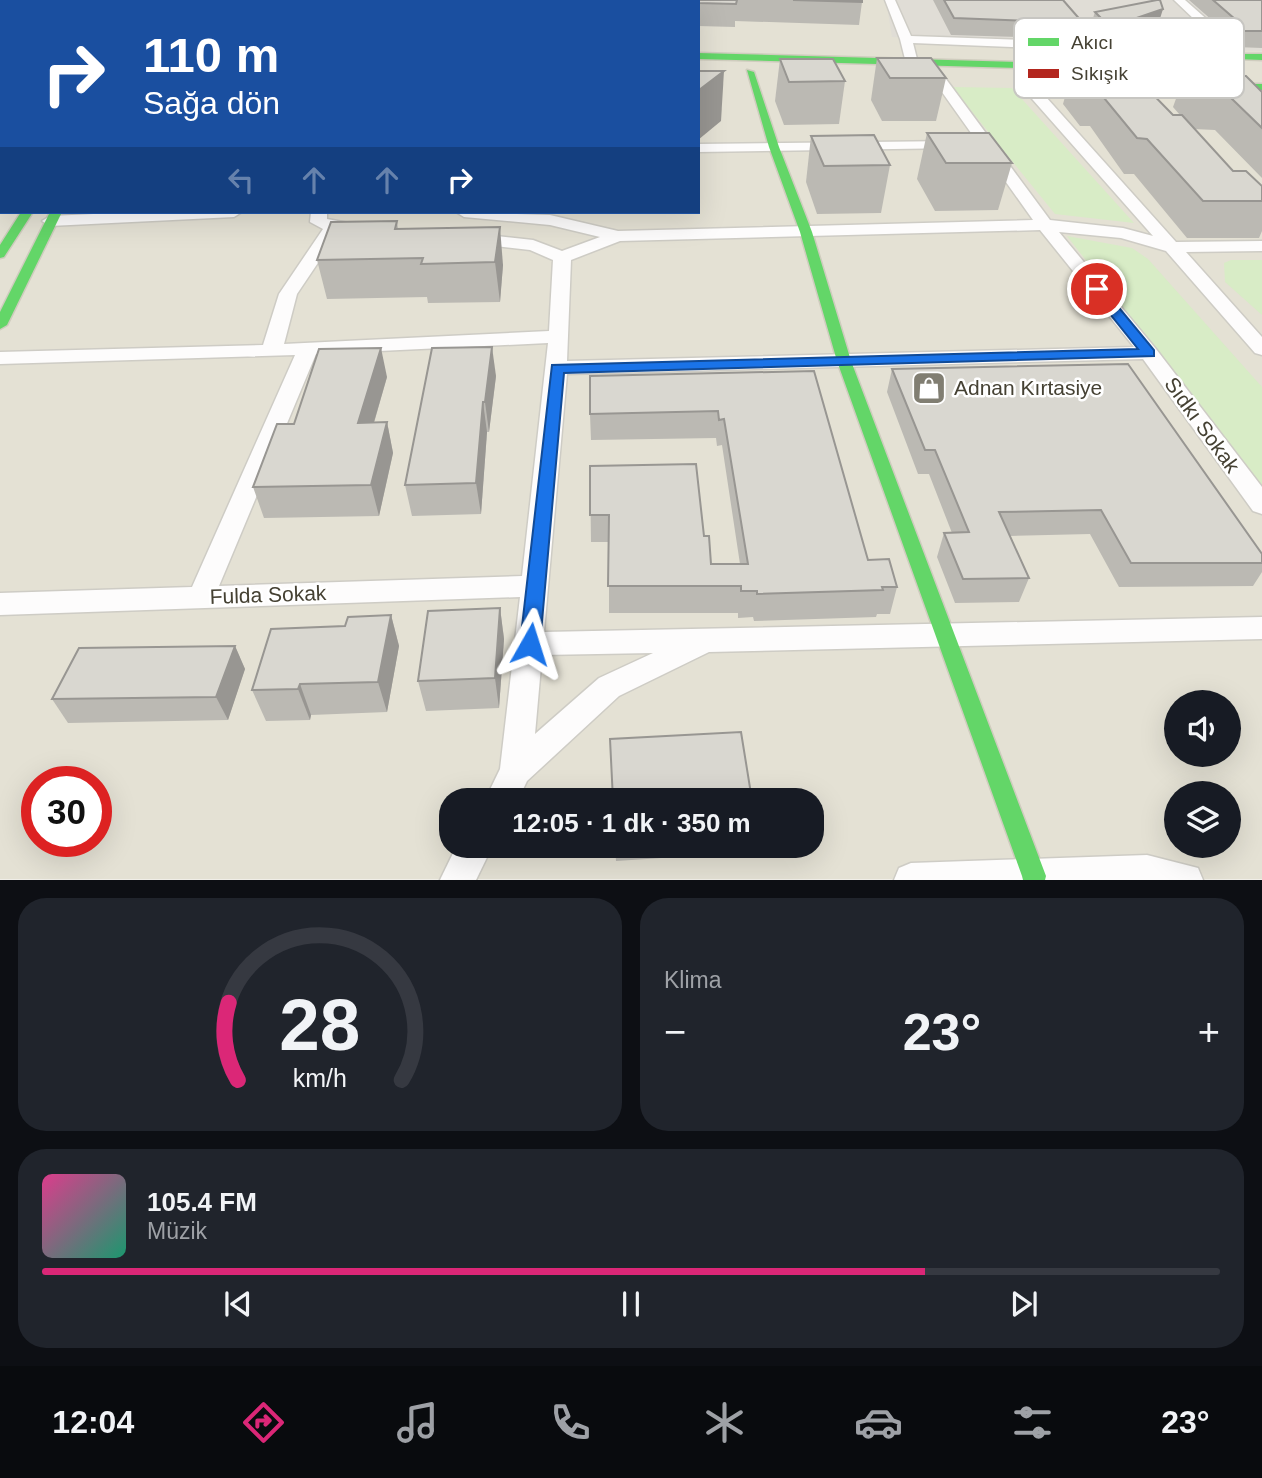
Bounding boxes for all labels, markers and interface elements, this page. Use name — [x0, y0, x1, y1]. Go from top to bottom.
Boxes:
legend — [1014, 18, 1244, 98]
icon: right — [28, 28, 119, 119]
text: 110 m — [143, 28, 279, 82]
text: Akıcı — [1071, 32, 1113, 53]
text: Sıkışık — [1071, 63, 1129, 84]
text: Sağa dön — [143, 85, 280, 121]
icon: left — [222, 161, 260, 199]
icon: ahead — [295, 161, 333, 199]
icon: ahead — [368, 161, 406, 199]
icon: right — [441, 161, 479, 199]
pin — [1067, 259, 1127, 319]
icon: arrive — [1078, 270, 1116, 308]
shop icon: Adnan Kırtasiye — [910, 369, 948, 407]
street label: Sıdkı Sokak — [1160, 373, 1245, 477]
place label: Adnan Kırtasiye — [954, 376, 1102, 399]
street label: Fulda Sokak — [209, 581, 327, 608]
position arrow — [493, 607, 567, 681]
map controls — [1164, 690, 1241, 858]
button: sound — [1164, 690, 1241, 767]
speed limit sign: 30 — [21, 766, 112, 857]
button: layers — [1164, 781, 1241, 858]
text: 12:05 · 1 dk · 350 m — [512, 808, 751, 838]
text: Klima — [664, 967, 722, 993]
text: 28 — [280, 985, 360, 1066]
text: 23° — [903, 1003, 981, 1061]
text: − — [664, 1011, 686, 1053]
text: + — [1198, 1011, 1220, 1053]
text: km/h — [293, 1064, 347, 1092]
text: 105.4 FM — [147, 1187, 257, 1217]
text: Müzik — [147, 1218, 207, 1244]
icon: previous — [219, 1285, 257, 1323]
icon: pause — [612, 1285, 650, 1323]
icon: next — [1005, 1285, 1043, 1323]
icon: directions — [239, 1398, 288, 1447]
icon: music — [393, 1398, 442, 1447]
icon: phone — [546, 1398, 595, 1447]
icon: climate — [700, 1398, 749, 1447]
icon: car — [854, 1398, 903, 1447]
icon: filters — [1008, 1398, 1057, 1447]
text: 12:04 — [52, 1404, 134, 1440]
text: 23° — [1161, 1404, 1210, 1440]

